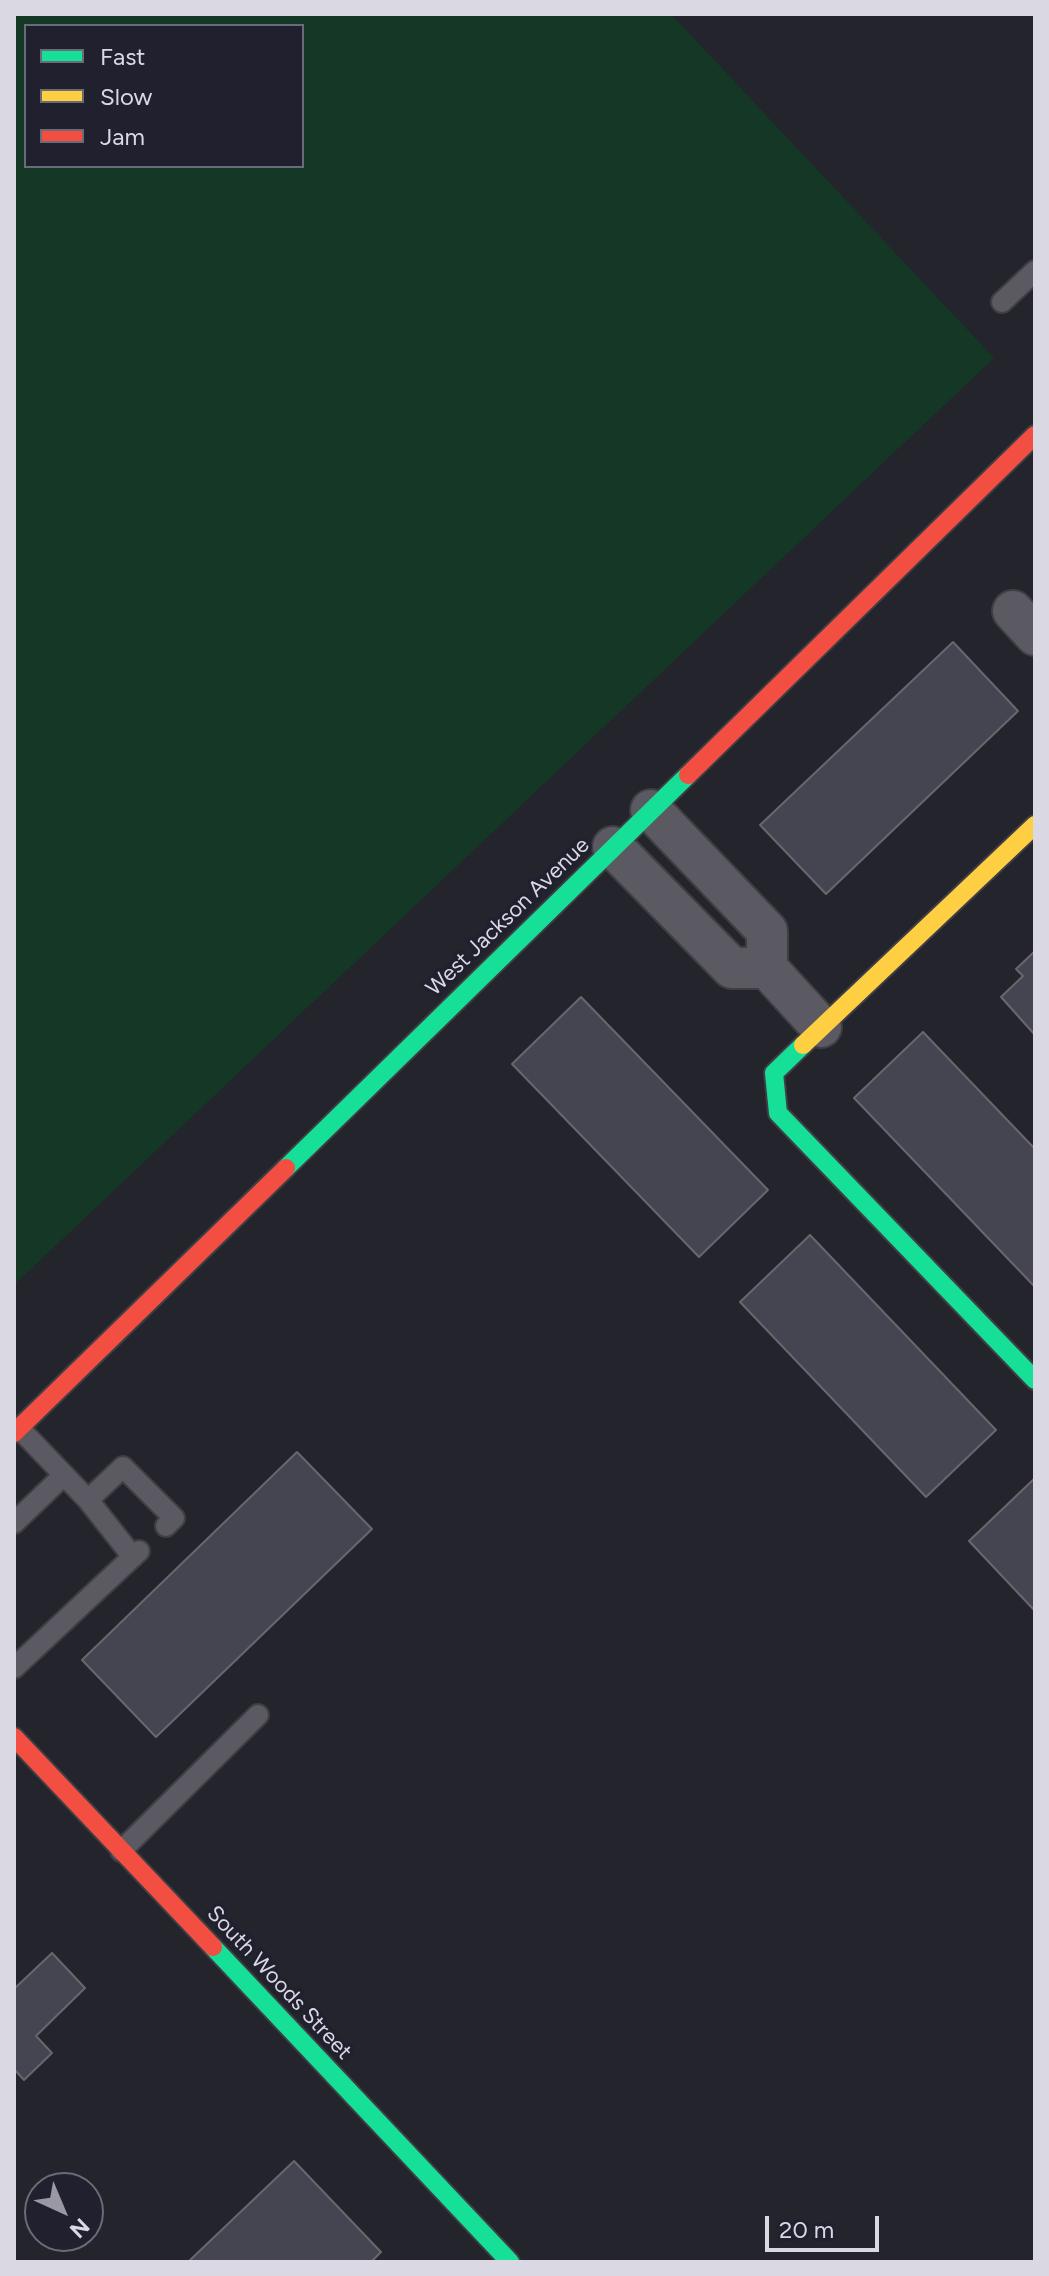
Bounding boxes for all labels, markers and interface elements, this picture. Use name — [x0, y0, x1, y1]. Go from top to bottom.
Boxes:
legend — [24, 24, 304, 168]
text: Fast — [100, 42, 145, 71]
text: Slow — [100, 82, 152, 111]
text: Jam — [100, 122, 145, 151]
street label: West Jackson Avenue — [421, 832, 595, 1002]
street label: South Woods Street — [201, 1901, 357, 2065]
north arrow — [24, 2172, 104, 2252]
scale bar — [769, 2200, 883, 2250]
text: N — [64, 2213, 95, 2244]
text: 20 m — [779, 2215, 834, 2244]

